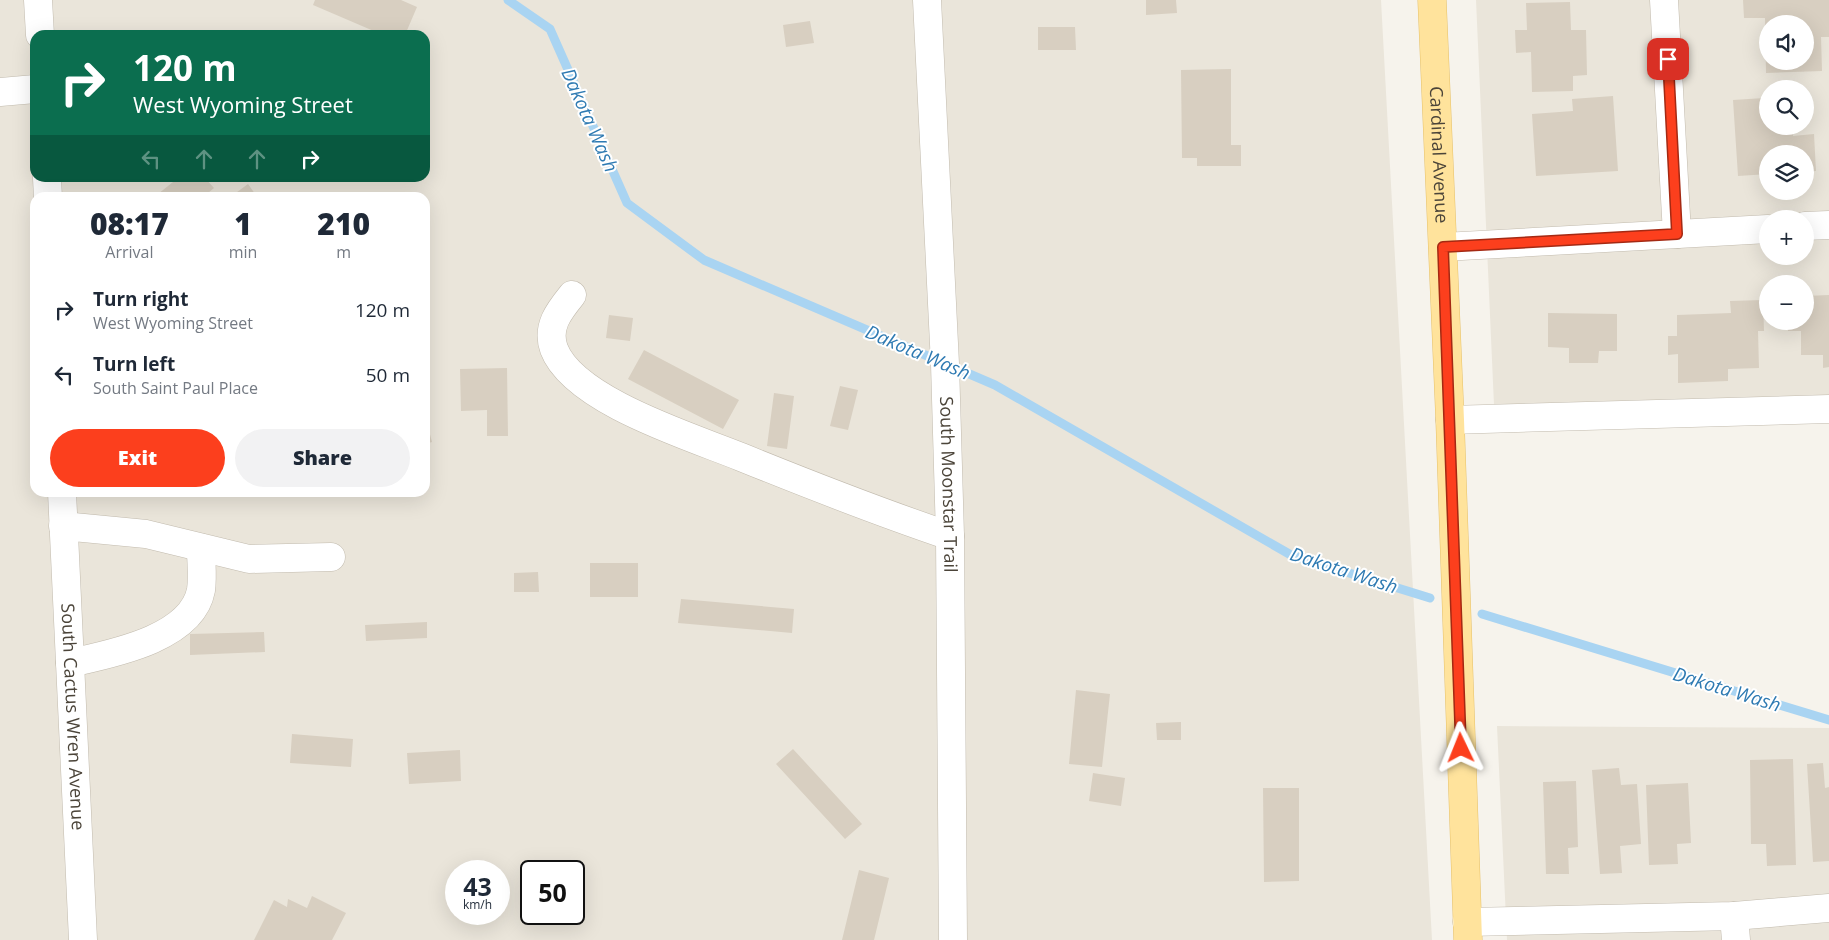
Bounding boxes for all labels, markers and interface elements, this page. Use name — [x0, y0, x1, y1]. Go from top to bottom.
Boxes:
map controls — [1759, 15, 1814, 330]
button: sound — [1759, 15, 1814, 70]
pin — [1647, 38, 1689, 80]
text: 120 m — [133, 44, 237, 91]
icon: arrive — [1654, 45, 1682, 73]
icon: right — [50, 50, 115, 115]
water label: Dakota Wash — [555, 64, 625, 176]
button: search — [1759, 80, 1814, 135]
street label: Cardinal Avenue — [1425, 86, 1455, 224]
text: West Wyoming Street — [133, 89, 353, 119]
icon: left — [137, 145, 165, 173]
icon: ahead — [190, 145, 218, 173]
icon: ahead — [243, 145, 271, 173]
icon: right — [296, 145, 324, 173]
button: layers — [1759, 145, 1814, 200]
text: 08:17 — [90, 203, 169, 244]
text: 1 — [234, 203, 252, 244]
text: 210 — [317, 203, 370, 244]
button: + — [1759, 210, 1814, 265]
text: Arrival — [105, 241, 153, 263]
text: min — [229, 241, 257, 263]
text: m — [336, 241, 351, 263]
button: − — [1759, 275, 1814, 330]
text: Turn right — [93, 286, 188, 312]
icon: right — [50, 296, 78, 324]
text: 120 m — [355, 297, 410, 323]
text: West Wyoming Street — [93, 312, 253, 334]
water label: Dakota Wash — [862, 318, 974, 386]
text: Turn left — [93, 351, 175, 377]
icon: left — [50, 361, 78, 389]
text: 50 m — [366, 362, 410, 388]
text: South Saint Paul Place — [93, 377, 258, 399]
street label: South Moonstar Trail — [935, 396, 963, 573]
button: Exit — [50, 429, 225, 487]
button: Share — [235, 429, 410, 487]
water label: Dakota Wash — [1287, 540, 1401, 600]
street label: South Cactus Wren Avenue — [56, 603, 91, 831]
water label: Dakota Wash — [1670, 660, 1784, 718]
position arrow — [1434, 721, 1486, 773]
speed limit sign: 50 — [520, 860, 585, 925]
text: 43 — [463, 869, 492, 903]
text: km/h — [463, 896, 492, 913]

